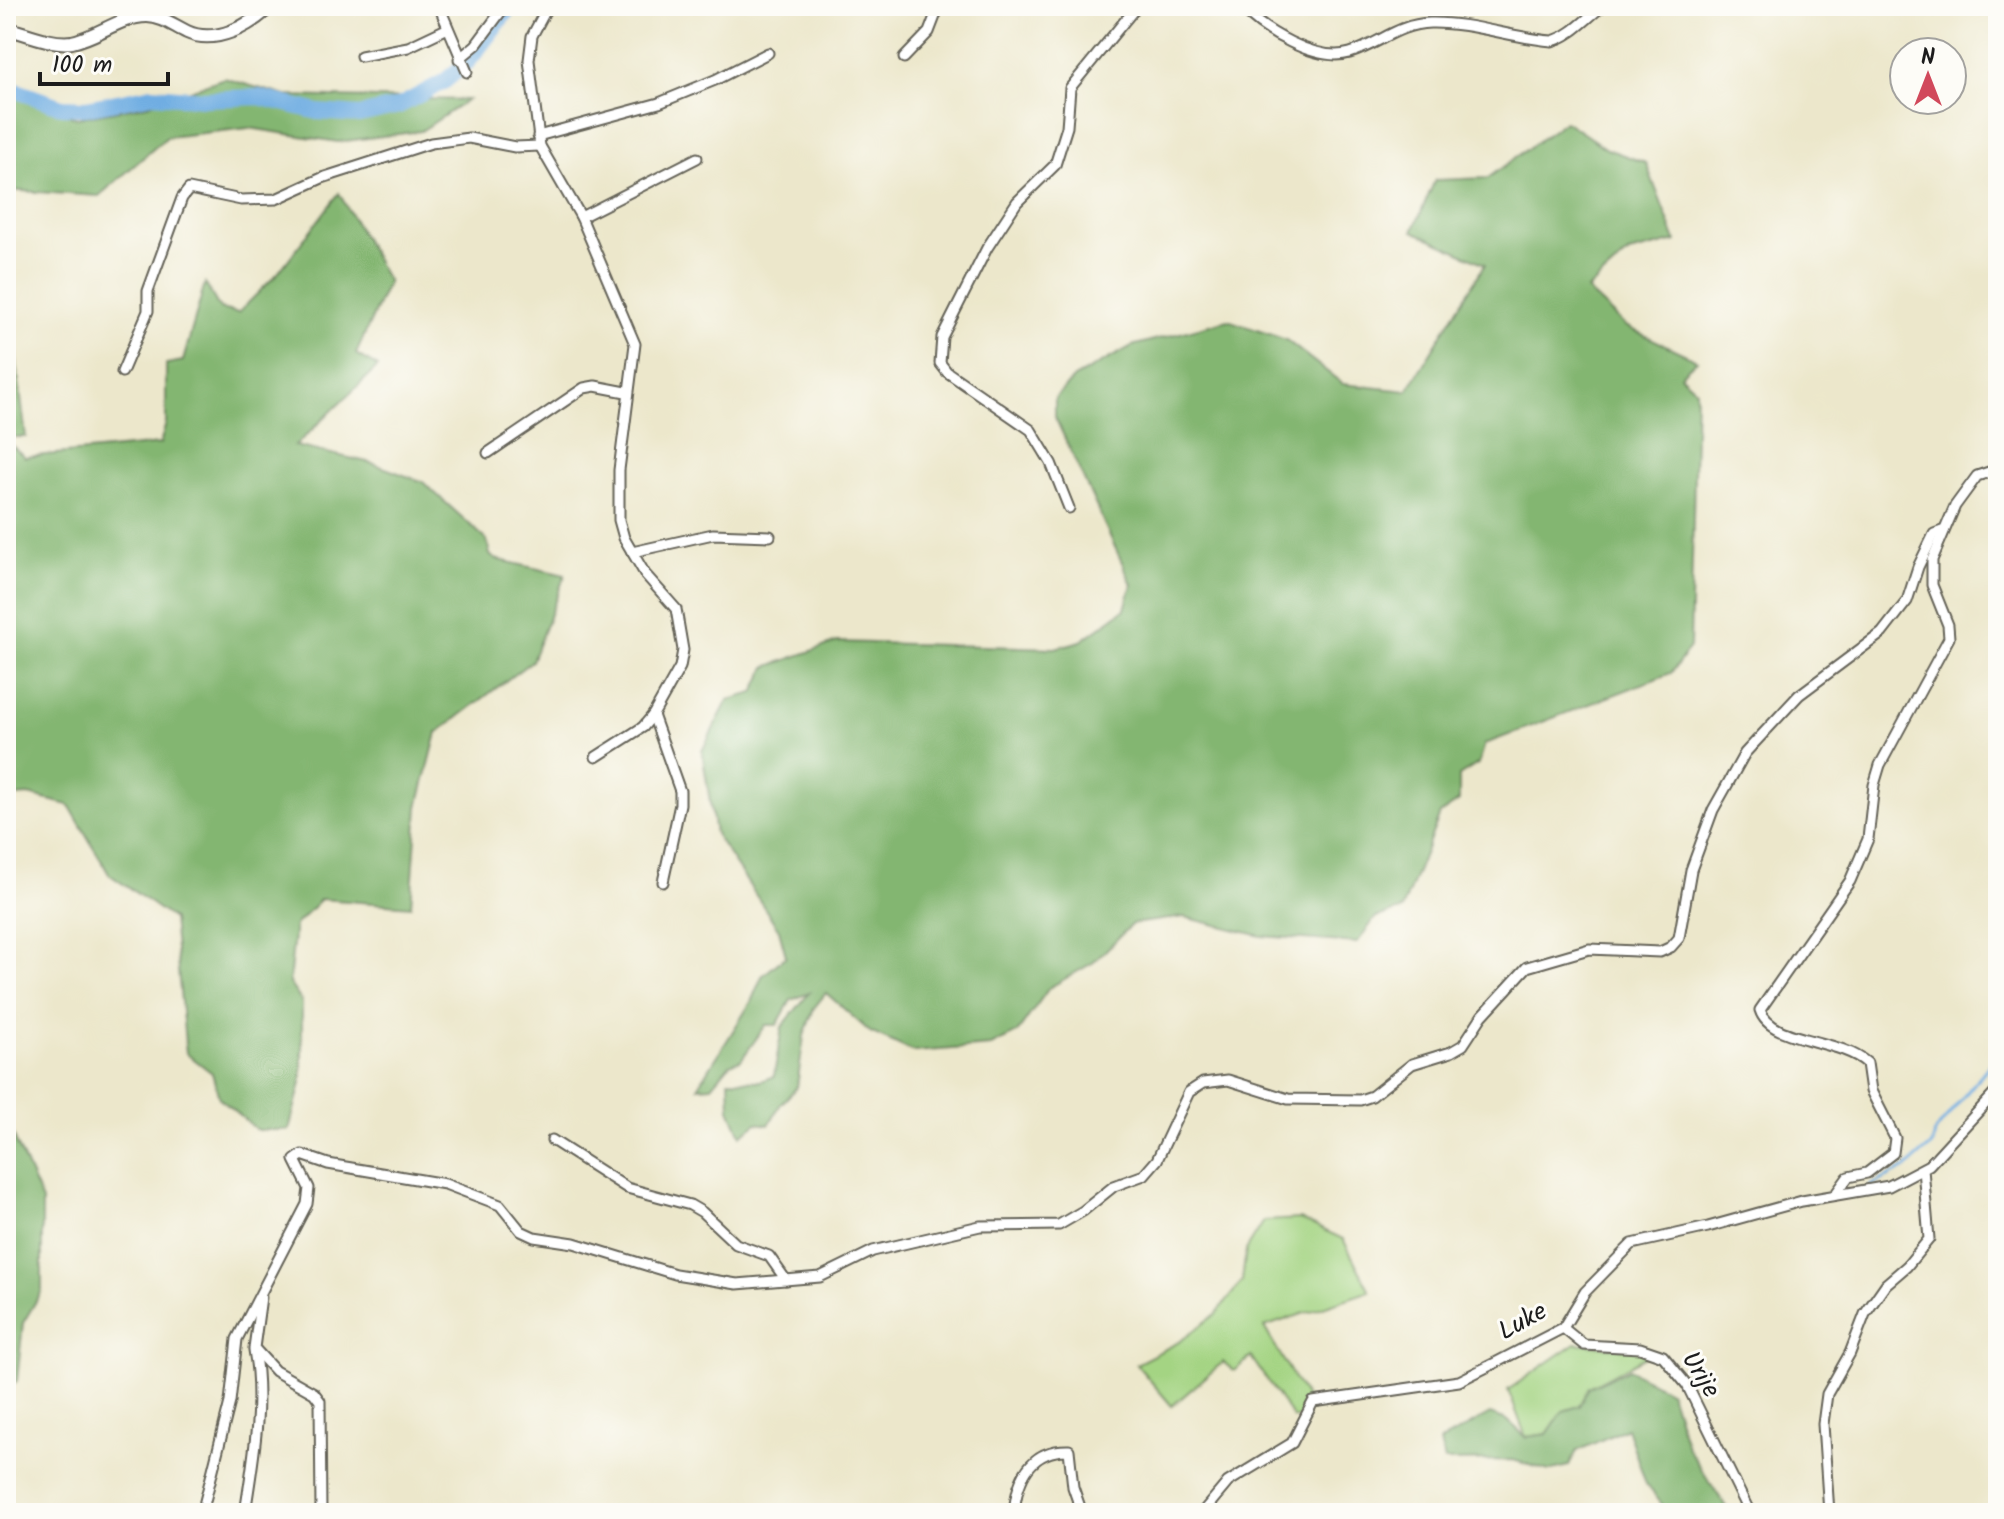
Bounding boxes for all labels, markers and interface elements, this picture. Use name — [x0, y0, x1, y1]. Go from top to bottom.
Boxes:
scale bar — [40, 36, 168, 86]
north arrow — [1888, 36, 1968, 116]
text: N — [1921, 41, 1935, 76]
text: 100 m — [52, 46, 112, 85]
street label: Luke — [1491, 1291, 1556, 1353]
street label: Urije — [1669, 1343, 1731, 1407]

